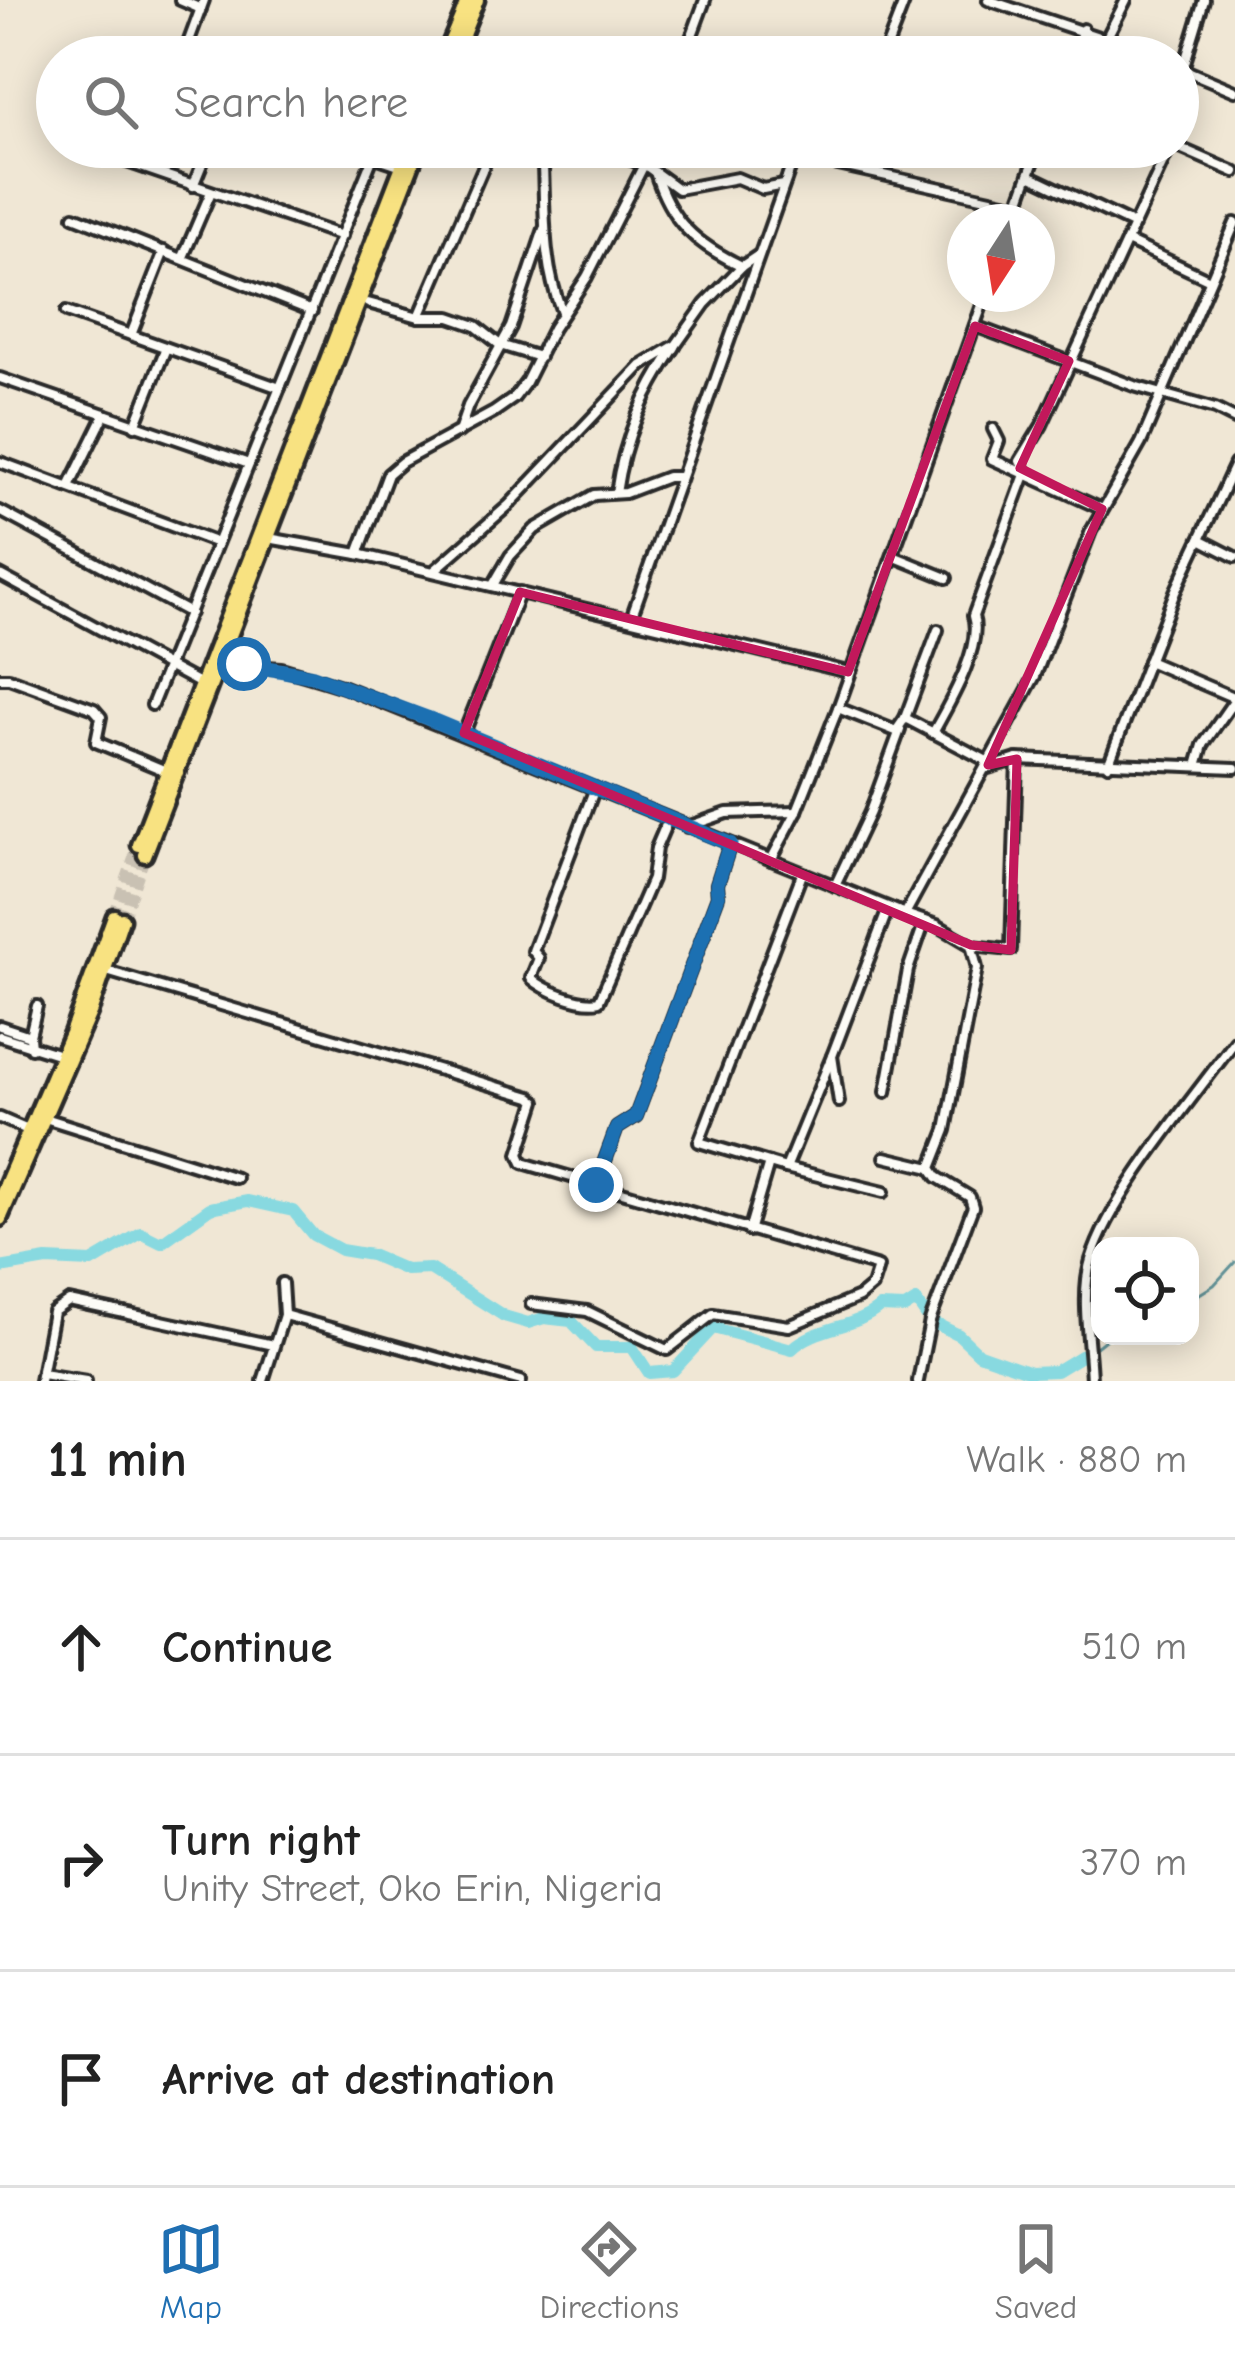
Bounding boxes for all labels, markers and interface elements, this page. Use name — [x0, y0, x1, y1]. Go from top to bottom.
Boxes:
search box — [36, 36, 1199, 168]
icon: search — [78, 69, 144, 135]
text: Search here — [174, 76, 408, 128]
north arrow — [947, 204, 1055, 312]
route start — [217, 637, 271, 691]
route end — [569, 1158, 623, 1212]
map controls — [1091, 1237, 1199, 1345]
button: locate — [1091, 1237, 1199, 1345]
text: 11 min — [48, 1430, 187, 1489]
text: Walk · 880 m — [966, 1437, 1187, 1482]
icon: ahead — [48, 1614, 114, 1680]
text: Continue — [162, 1621, 332, 1673]
text: 510 m — [1081, 1624, 1187, 1669]
text: Turn right — [162, 1814, 360, 1866]
icon: right — [48, 1830, 114, 1896]
text: 370 m — [1080, 1840, 1187, 1885]
text: Unity Street, Oko Erin, Nigeria — [162, 1866, 663, 1911]
icon: arrive — [48, 2046, 114, 2112]
text: Arrive at destination — [162, 2053, 555, 2105]
tab: Map — [158, 2216, 224, 2326]
tab: Directions — [540, 2216, 679, 2326]
tab: Saved — [995, 2216, 1077, 2326]

